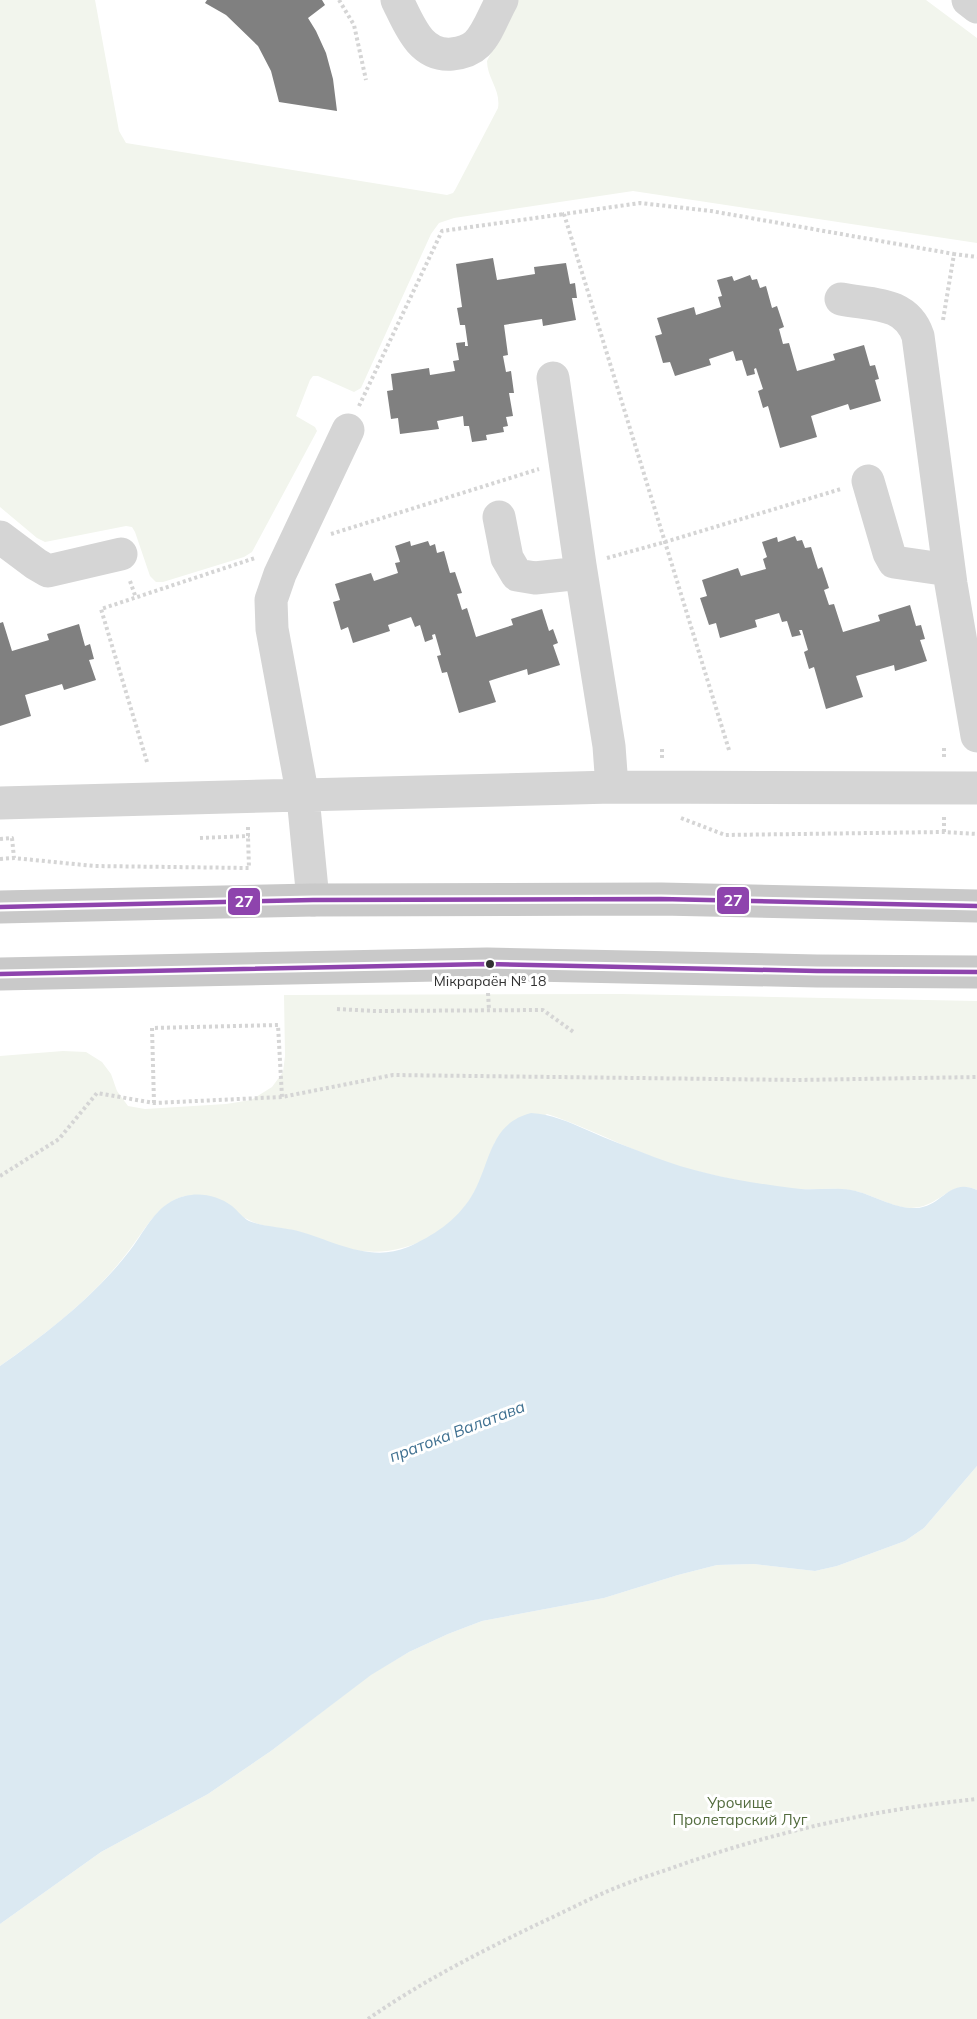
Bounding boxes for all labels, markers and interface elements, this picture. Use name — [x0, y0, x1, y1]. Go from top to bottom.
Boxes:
line badge: 27 — [716, 886, 750, 915]
line badge: 27 — [227, 887, 261, 916]
text: 27 — [723, 890, 743, 910]
text: 27 — [234, 891, 254, 911]
marker: Мікрараён № 18 — [484, 958, 496, 970]
place label: Мікрараён № 18 — [434, 972, 546, 990]
water label: пратока Валатава — [386, 1396, 528, 1466]
park label: Урочище Пролетарский Луг — [672, 1793, 808, 1829]

